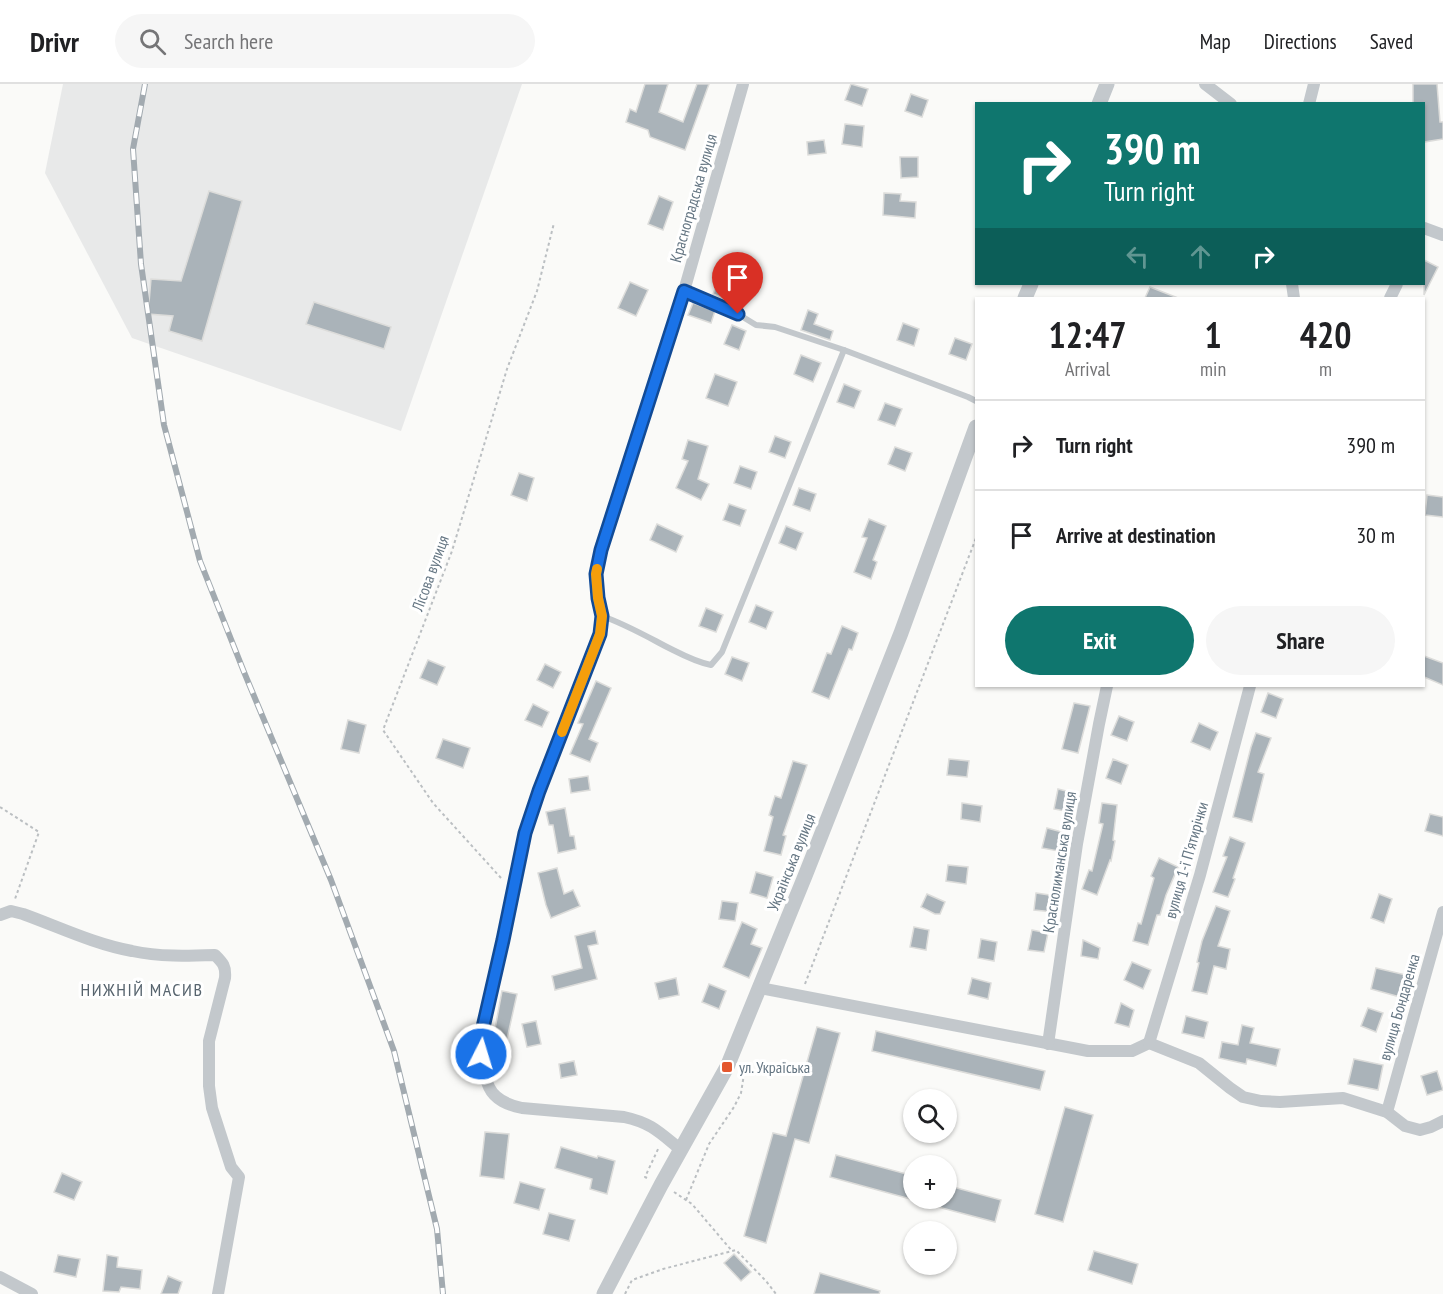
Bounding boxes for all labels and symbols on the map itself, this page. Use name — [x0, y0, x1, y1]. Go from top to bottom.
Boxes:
street label: Красноградська вулиця — [665, 131, 721, 265]
pin — [712, 252, 763, 314]
street label: Лісова вулиця — [407, 532, 453, 615]
street label: Краснолиманська вулиця — [1038, 790, 1080, 934]
street label: вулиця 1-ї П'ятирічки — [1160, 799, 1212, 921]
street label: Українська вулиця — [762, 810, 820, 914]
street label: вулиця Бондаренка — [1374, 951, 1424, 1063]
district label: НИЖНІЙ МАСИВ — [81, 978, 203, 1001]
position arrow — [449, 1022, 513, 1086]
place label: ул. Україська — [739, 1057, 810, 1077]
marker: ул. Україська — [720, 1060, 734, 1074]

